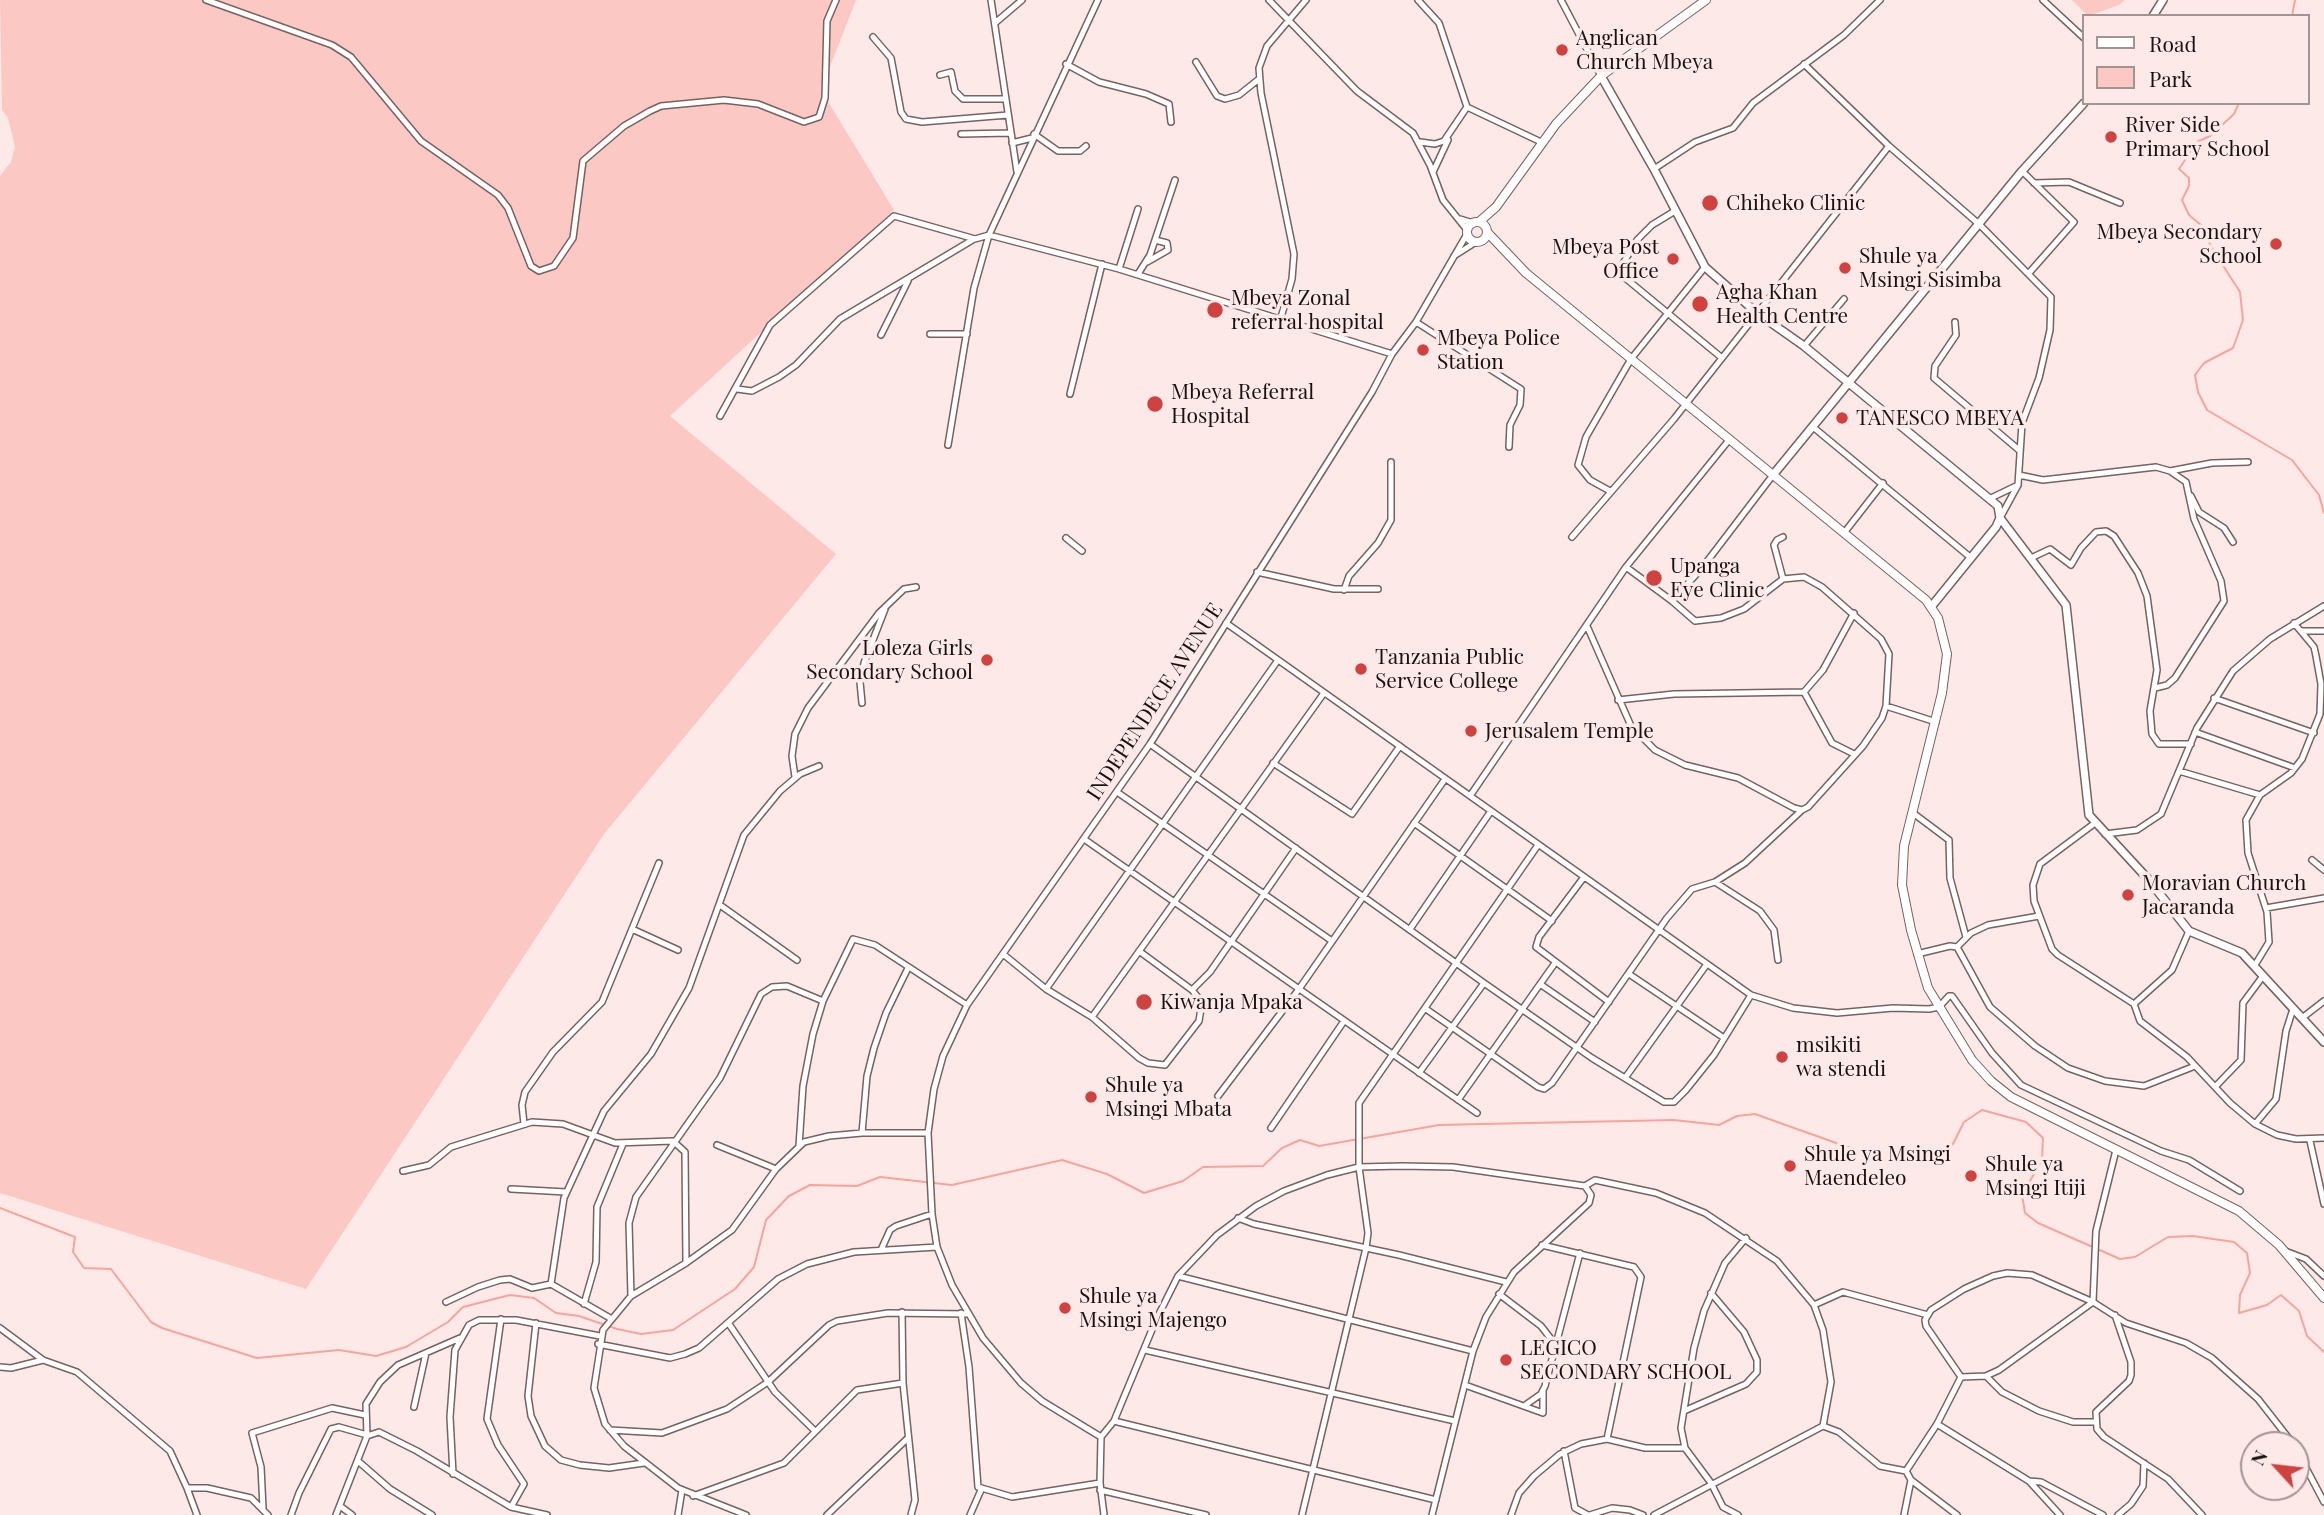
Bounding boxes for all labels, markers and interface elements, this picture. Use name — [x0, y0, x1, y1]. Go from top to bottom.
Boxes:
legend — [2082, 14, 2310, 105]
place label: Anglican Church Mbeya — [1576, 25, 1713, 75]
text: Road — [2149, 29, 2197, 57]
marker: Anglican Church Mbeya — [1554, 42, 1570, 58]
text: Park — [2149, 64, 2192, 92]
place label: River Side Primary School — [2125, 112, 2270, 162]
marker: River Side Primary School — [2103, 129, 2119, 145]
place label: Chiheko Clinic — [1726, 190, 1865, 216]
marker: Chiheko Clinic — [1700, 193, 1720, 213]
place label: Mbeya Secondary School — [2097, 219, 2262, 269]
place label: Mbeya Post Office — [1552, 234, 1659, 284]
marker: Mbeya Secondary School — [2268, 236, 2284, 252]
place label: Shule ya Msingi Sisimba — [1859, 243, 2001, 293]
marker: Mbeya Post Office — [1665, 251, 1681, 267]
marker: Shule ya Msingi Sisimba — [1837, 260, 1853, 276]
place label: Agha Khan Health Centre — [1716, 279, 1848, 329]
place label: Mbeya Zonal referral hospital — [1231, 285, 1384, 335]
marker: Agha Khan Health Centre — [1690, 294, 1710, 314]
marker: Mbeya Zonal referral hospital — [1205, 300, 1225, 320]
place label: Mbeya Police Station — [1437, 325, 1560, 375]
marker: Mbeya Police Station — [1415, 342, 1431, 358]
place label: Mbeya Referral Hospital — [1171, 379, 1314, 429]
marker: Mbeya Referral Hospital — [1145, 394, 1165, 414]
place label: TANESCO MBEYA — [1856, 405, 2024, 431]
marker: TANESCO MBEYA — [1834, 410, 1850, 426]
place label: Upanga Eye Clinic — [1670, 553, 1765, 603]
marker: Upanga Eye Clinic — [1644, 568, 1664, 588]
street label: INDEPENDECE AVENUE — [1082, 599, 1228, 805]
place label: Loleza Girls Secondary School — [806, 635, 973, 685]
place label: Tanzania Public Service College — [1375, 644, 1524, 694]
marker: Loleza Girls Secondary School — [979, 652, 995, 668]
marker: Tanzania Public Service College — [1353, 661, 1369, 677]
place label: Jerusalem Temple — [1485, 718, 1654, 744]
marker: Jerusalem Temple — [1463, 723, 1479, 739]
place label: Moravian Church Jacaranda — [2142, 870, 2306, 920]
marker: Moravian Church Jacaranda — [2120, 887, 2136, 903]
place label: Kiwanja Mpaka — [1160, 989, 1303, 1015]
marker: Kiwanja Mpaka — [1134, 992, 1154, 1012]
place label: msikiti wa stendi — [1796, 1032, 1886, 1082]
marker: msikiti wa stendi — [1774, 1049, 1790, 1065]
place label: Shule ya Msingi Mbata — [1105, 1072, 1232, 1122]
marker: Shule ya Msingi Mbata — [1083, 1089, 1099, 1105]
place label: Shule ya Msingi Maendeleo — [1804, 1141, 1951, 1191]
place label: Shule ya Msingi Itiji — [1985, 1151, 2086, 1201]
marker: Shule ya Msingi Maendeleo — [1782, 1158, 1798, 1174]
marker: Shule ya Msingi Itiji — [1963, 1168, 1979, 1184]
place label: Shule ya Msingi Majengo — [1079, 1283, 1227, 1333]
marker: Shule ya Msingi Majengo — [1057, 1300, 1073, 1316]
place label: LEGICO SECONDARY SCHOOL — [1520, 1335, 1731, 1385]
marker: LEGICO SECONDARY SCHOOL — [1498, 1352, 1514, 1368]
north arrow — [2240, 1431, 2310, 1501]
text: N — [2243, 1445, 2273, 1469]

